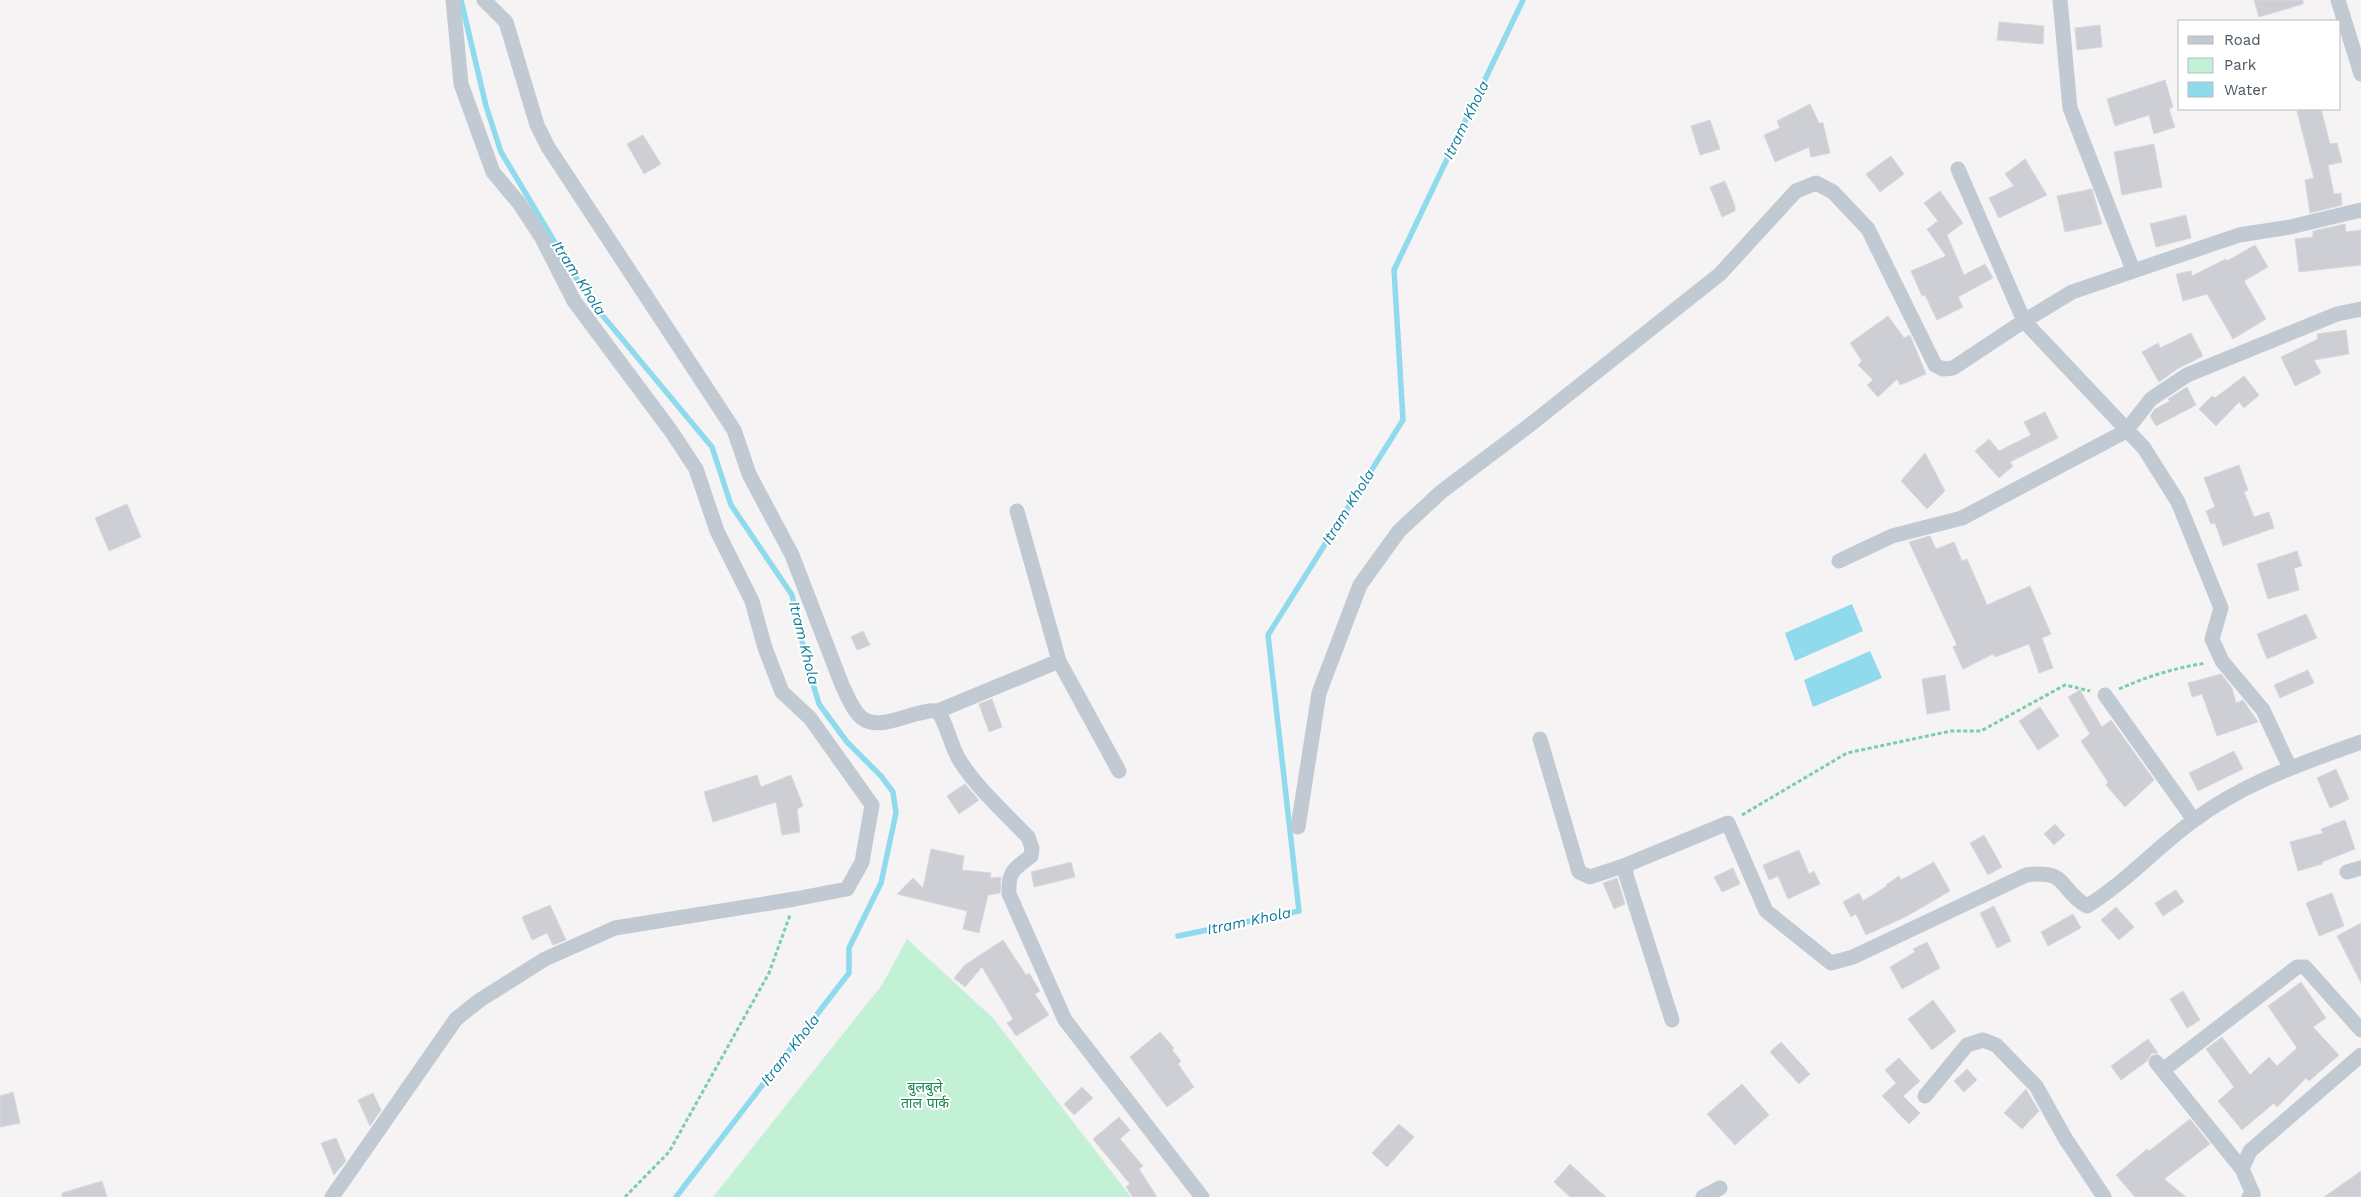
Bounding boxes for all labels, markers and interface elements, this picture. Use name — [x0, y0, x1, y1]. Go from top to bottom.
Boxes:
legend — [2178, 20, 2341, 110]
text: Road — [2224, 31, 2261, 49]
text: Park — [2224, 56, 2257, 74]
water label: Itram Khola — [1439, 78, 1493, 162]
text: Water — [2224, 81, 2267, 99]
water label: Itram Khola — [548, 237, 610, 319]
water label: Itram Khola — [1318, 466, 1378, 548]
water label: Itram Khola — [785, 599, 823, 687]
water label: Itram Khola — [1205, 903, 1293, 939]
water label: Itram Khola — [757, 1011, 823, 1089]
park label: बुलबुले ताल पार्क — [901, 1078, 949, 1111]

